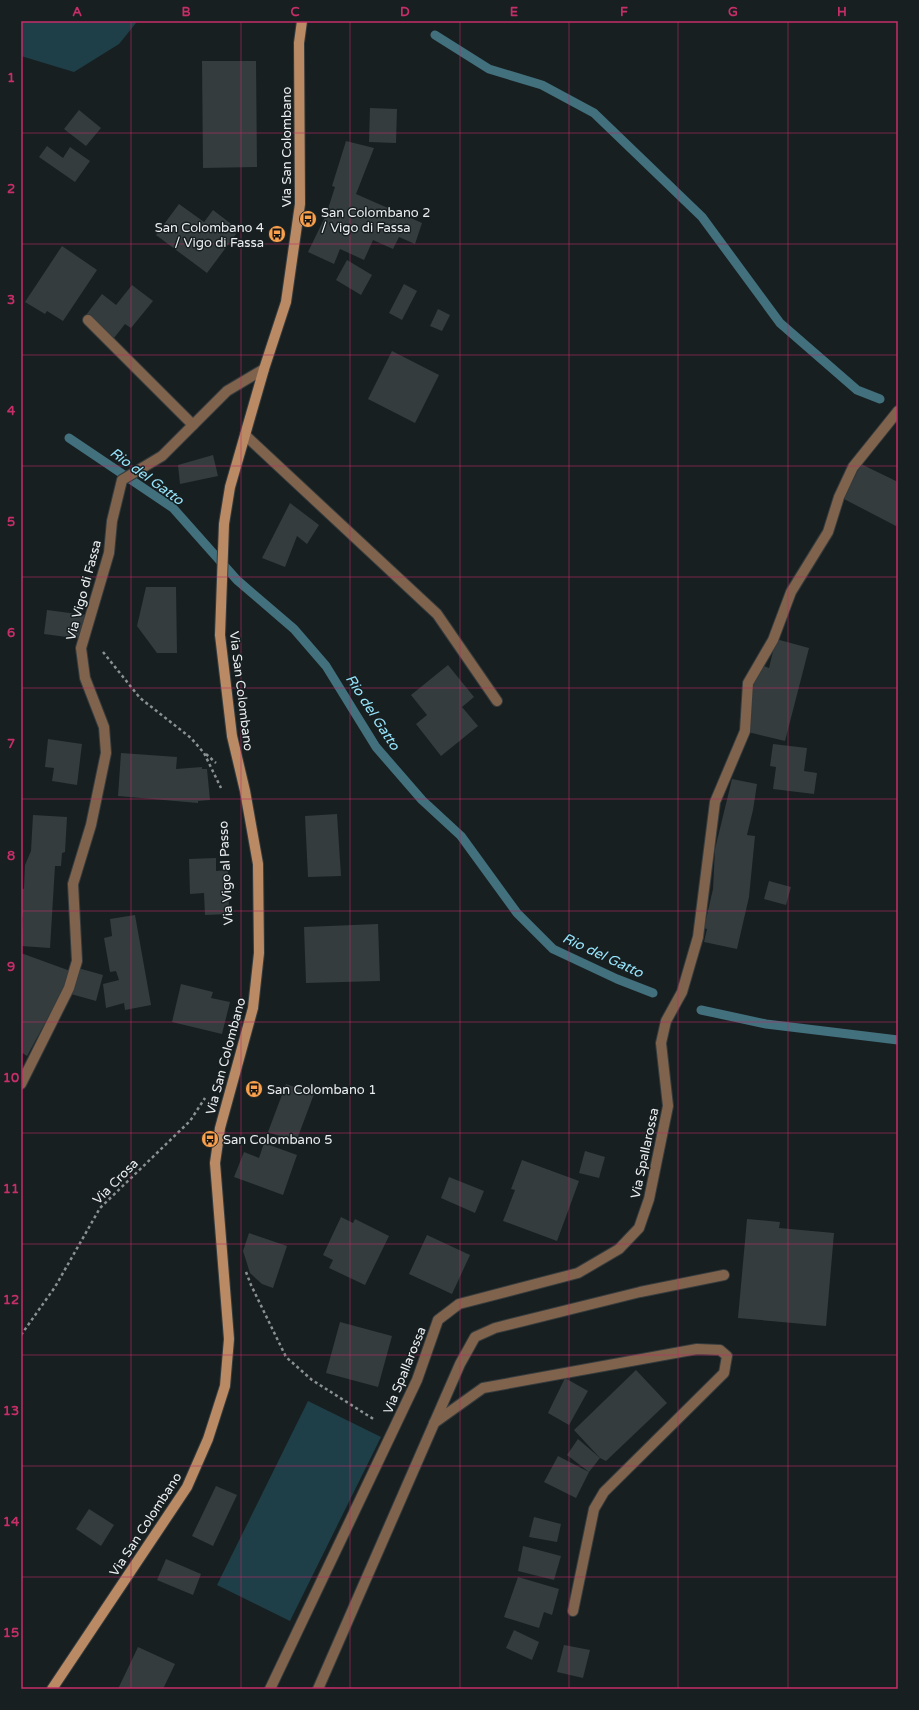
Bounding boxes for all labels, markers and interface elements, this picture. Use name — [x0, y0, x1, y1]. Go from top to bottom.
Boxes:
text: A — [72, 4, 82, 20]
text: B — [181, 4, 191, 20]
text: C — [290, 4, 300, 20]
text: D — [400, 4, 410, 20]
text: E — [510, 4, 518, 20]
text: F — [620, 4, 628, 20]
text: G — [728, 4, 738, 20]
text: H — [837, 4, 847, 20]
text: 1 — [7, 70, 15, 86]
street label: Via San Colombano — [279, 87, 295, 207]
text: 2 — [7, 181, 15, 197]
place label: San Colombano 2 / Vigo di Fassa — [321, 205, 430, 236]
bus stop icon: San Colombano 2 / Vigo di Fassa — [298, 209, 318, 229]
place label: San Colombano 4 / Vigo di Fassa — [155, 220, 264, 251]
bus stop icon: San Colombano 4 / Vigo di Fassa — [267, 224, 287, 244]
text: 3 — [7, 292, 15, 308]
text: 4 — [7, 403, 16, 419]
water label: Rio del Gatto — [107, 444, 188, 510]
text: 5 — [7, 514, 15, 530]
street label: Via Vigo di Fassa — [63, 538, 105, 642]
text: 6 — [7, 625, 15, 641]
street label: Via San Colombano — [226, 630, 256, 752]
water label: Rio del Gatto — [342, 671, 404, 755]
text: 7 — [7, 736, 15, 752]
street label: Via Vigo al Passo — [215, 820, 237, 926]
text: 8 — [7, 848, 15, 864]
water label: Rio del Gatto — [560, 929, 647, 982]
text: 9 — [7, 959, 15, 975]
street label: Via San Colombano — [203, 996, 249, 1117]
text: 10 — [3, 1070, 19, 1086]
bus stop icon: San Colombano 1 — [244, 1079, 264, 1099]
place label: San Colombano 1 — [267, 1082, 376, 1098]
street label: Via Spallarossa — [628, 1106, 662, 1200]
bus stop icon: San Colombano 5 — [200, 1129, 220, 1149]
place label: San Colombano 5 — [223, 1132, 332, 1148]
street label: Via Crosa — [90, 1156, 142, 1208]
text: 11 — [3, 1181, 19, 1197]
text: 12 — [3, 1292, 19, 1308]
street label: Via Spallarossa — [380, 1325, 430, 1416]
text: 13 — [3, 1403, 19, 1419]
street label: Via San Colombano — [106, 1470, 185, 1579]
text: 14 — [3, 1514, 20, 1530]
text: 15 — [3, 1625, 19, 1641]

